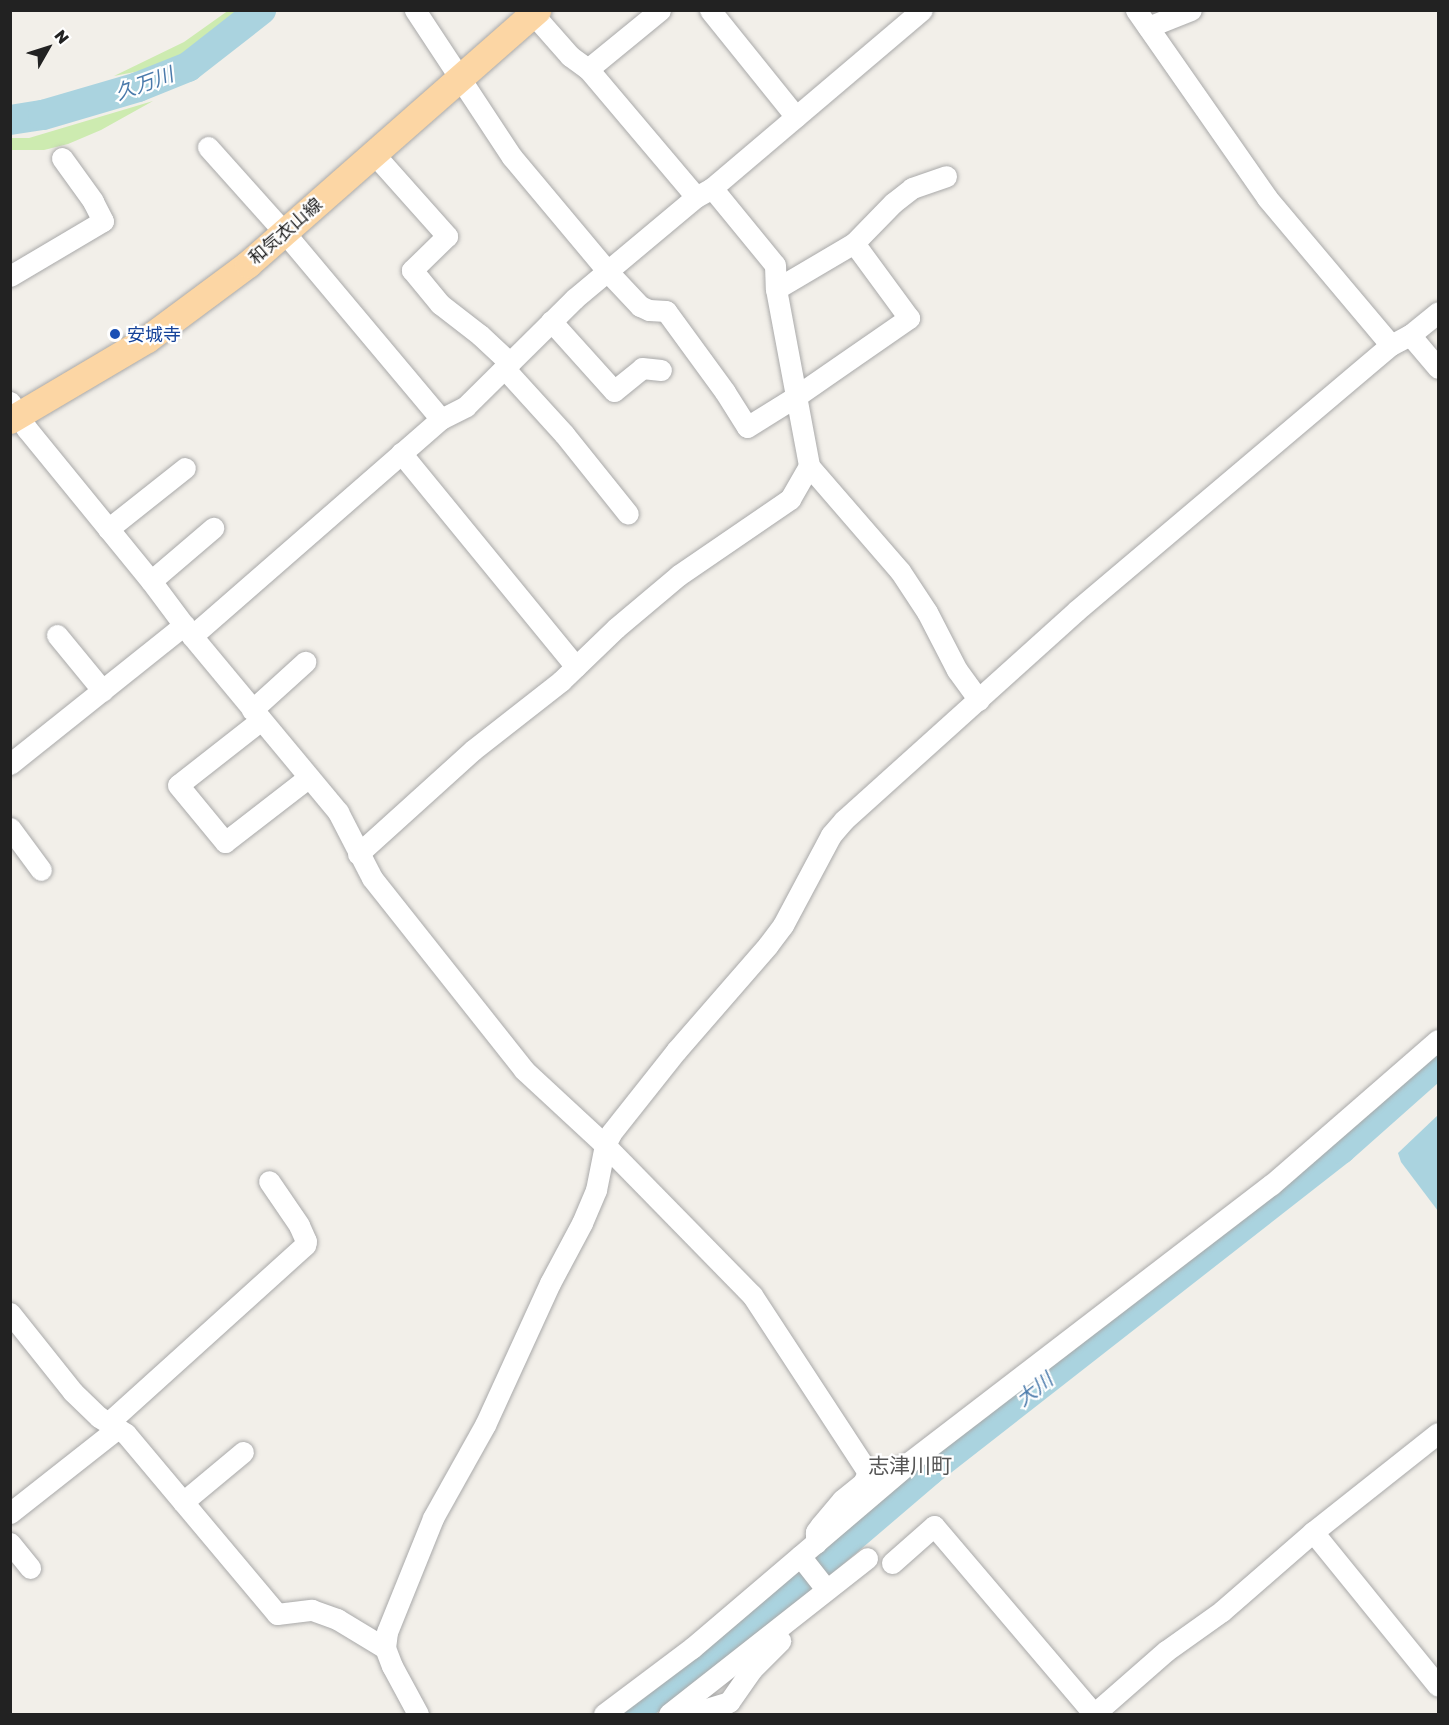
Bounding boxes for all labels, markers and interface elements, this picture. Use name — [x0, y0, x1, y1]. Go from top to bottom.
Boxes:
north arrow — [18, 18, 78, 78]
text: N — [50, 26, 74, 48]
water label: 久万川 — [112, 61, 176, 105]
street label: 和気衣山線 — [244, 193, 326, 269]
place label: 安城寺 — [127, 323, 181, 345]
marker: 安城寺 — [108, 327, 122, 341]
water label: 大川 — [1011, 1367, 1057, 1411]
district label: 志津川町 — [868, 1452, 952, 1478]

